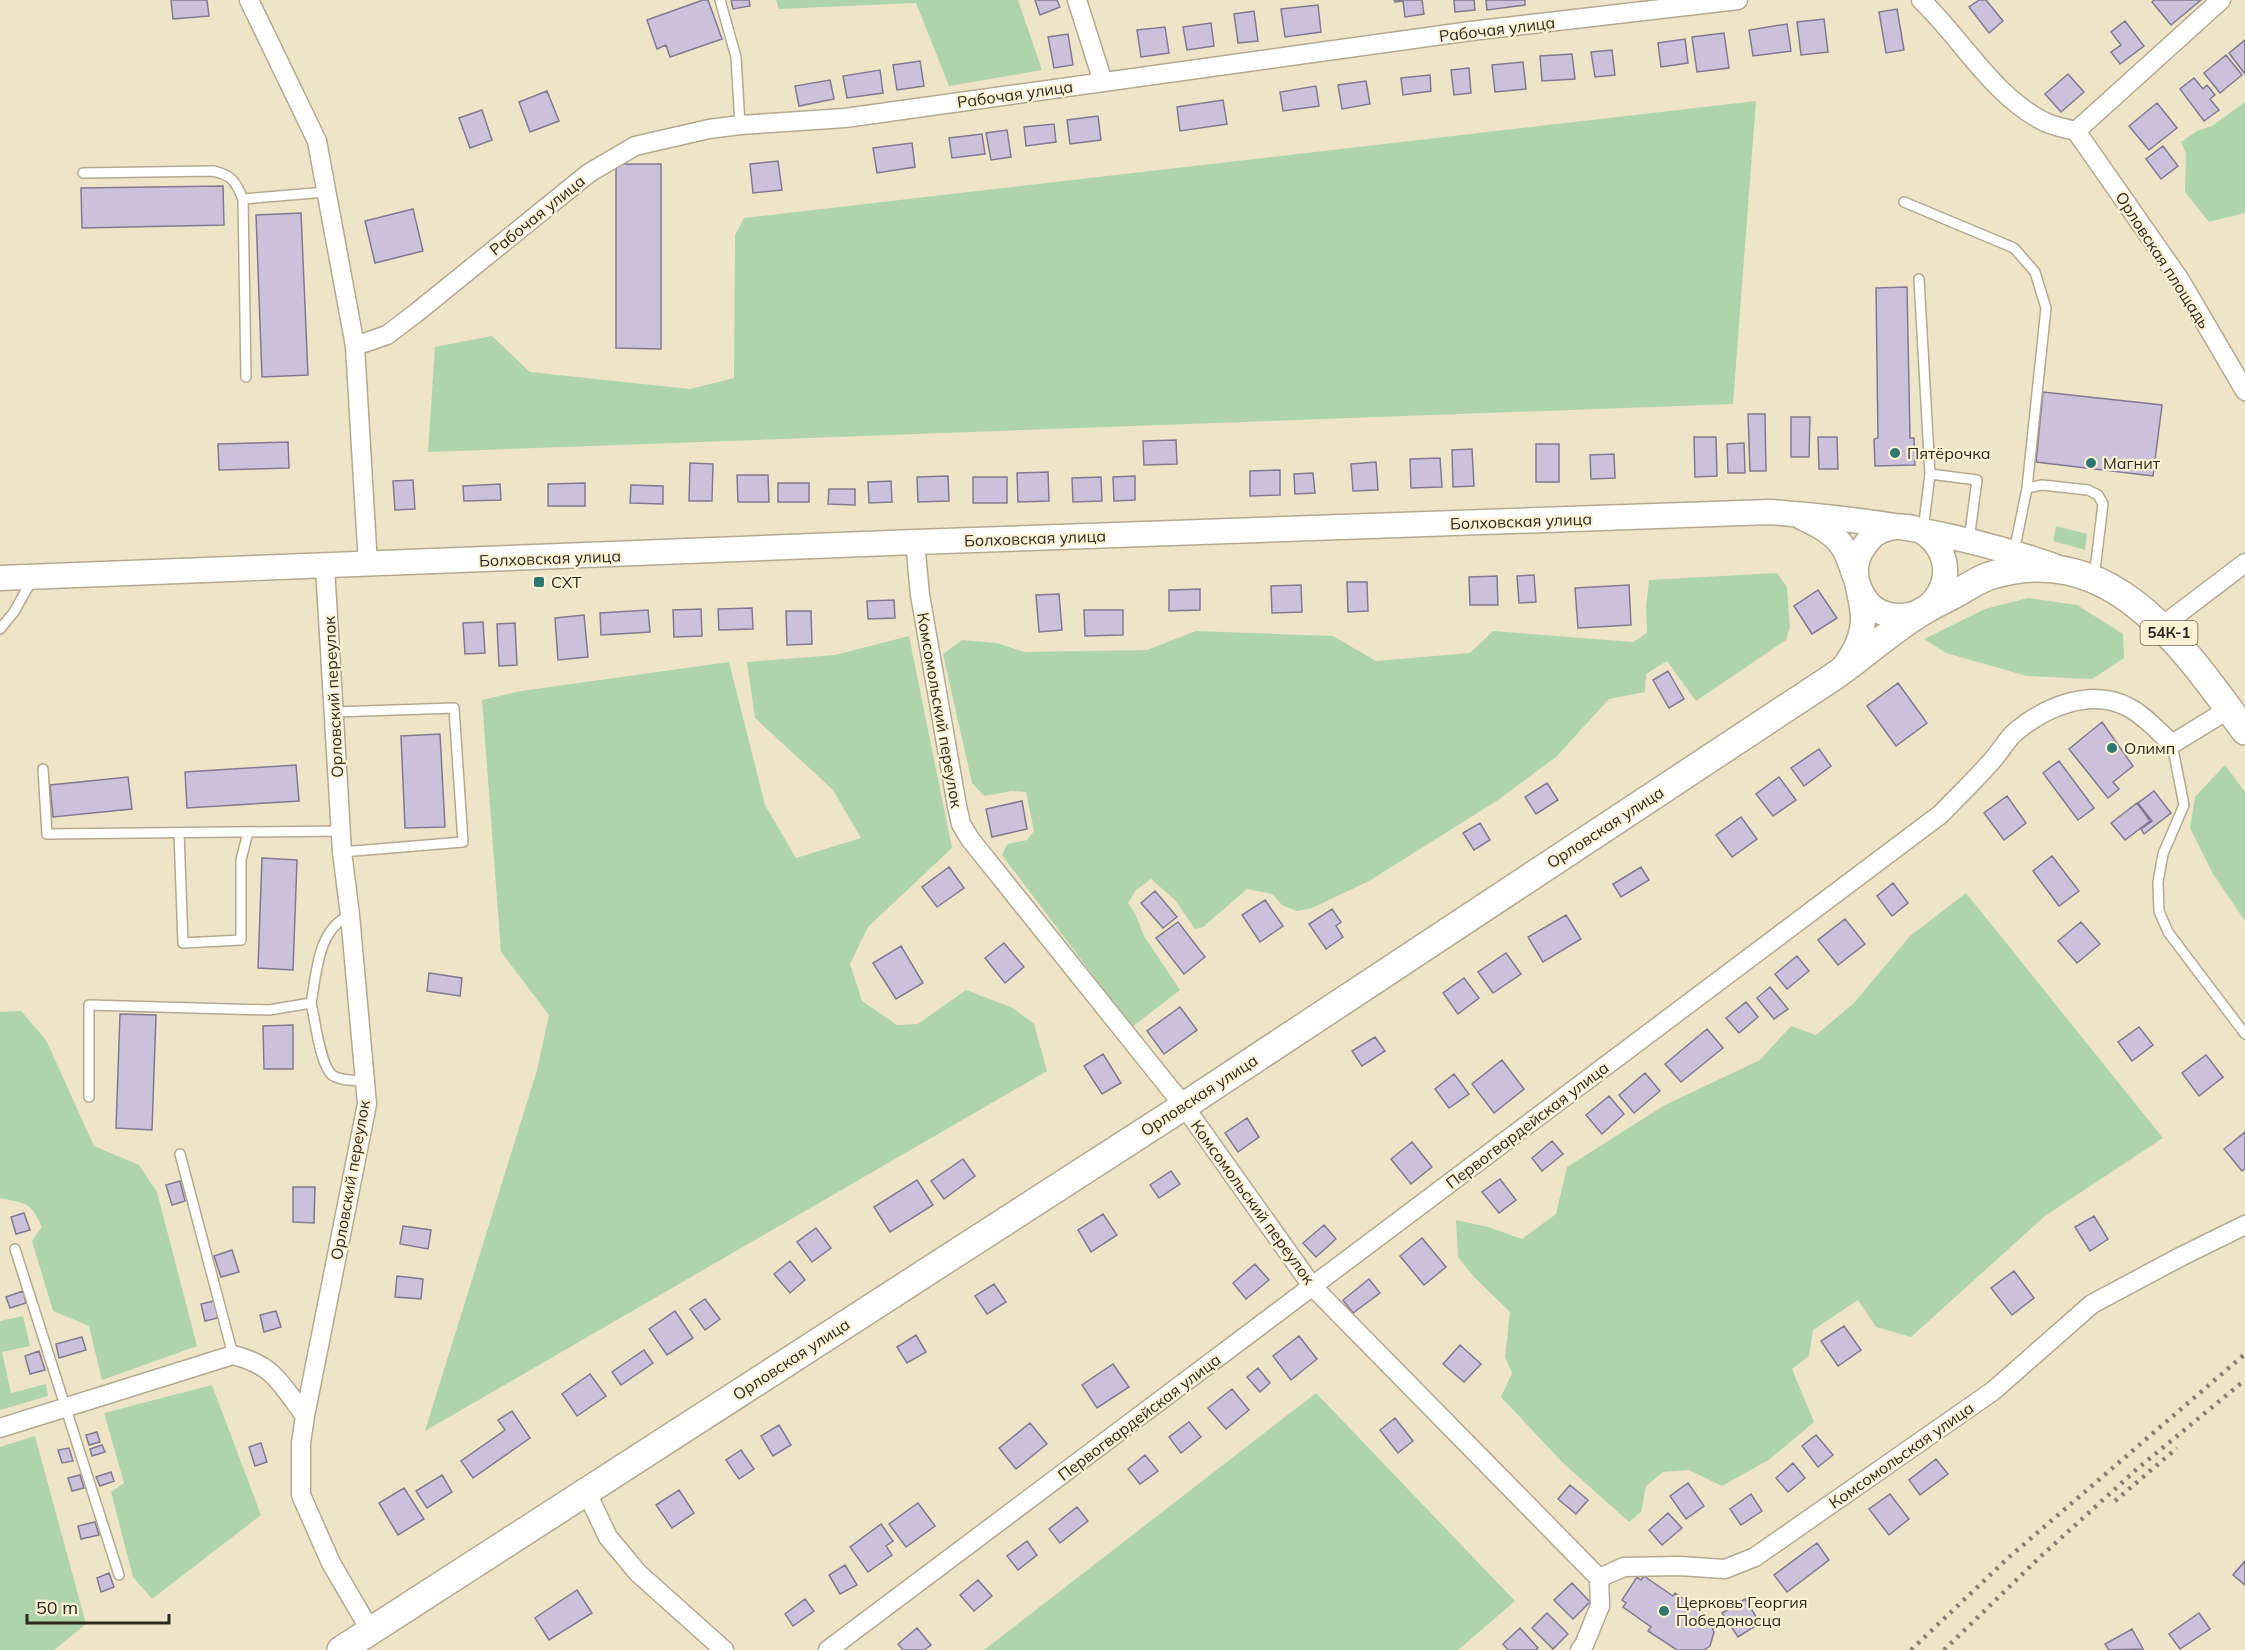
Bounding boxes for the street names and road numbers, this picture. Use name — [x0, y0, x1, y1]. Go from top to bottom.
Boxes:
street label: Рабочая улица — [1438, 12, 1556, 46]
street label: Рабочая улица — [956, 76, 1074, 112]
street label: Рабочая улица — [485, 170, 589, 260]
street label: Орловская площадь — [2111, 188, 2215, 332]
street label: Болховская улица — [1450, 509, 1592, 533]
street label: Болховская улица — [964, 526, 1106, 550]
street label: Болховская улица — [479, 546, 621, 570]
street label: Комсомольский переулок — [913, 611, 967, 810]
street label: Орловский переулок — [319, 615, 347, 778]
road number: 54К-1 — [2140, 621, 2198, 645]
street label: Орловская улица — [1543, 782, 1667, 872]
street label: Орловская улица — [1137, 1050, 1261, 1140]
street label: Первогвардейская улица — [1442, 1057, 1612, 1193]
street label: Орловский переулок — [326, 1098, 374, 1261]
street label: Комсомольский переулок — [1187, 1116, 1320, 1288]
street label: Орловская улица — [729, 1314, 853, 1404]
street label: Первогвардейская улица — [1054, 1349, 1224, 1485]
street label: Комсомольская улица — [1825, 1397, 1977, 1513]

